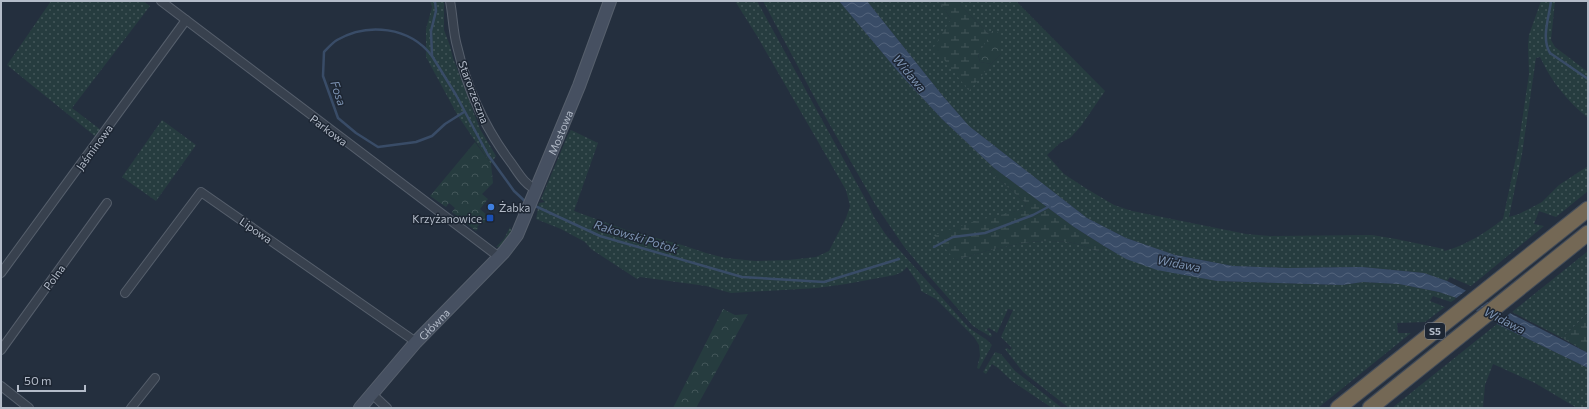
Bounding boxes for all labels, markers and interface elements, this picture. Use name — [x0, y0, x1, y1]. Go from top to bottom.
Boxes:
water label: Widawa — [890, 52, 930, 94]
street label: Starorzeczna — [456, 59, 492, 125]
water label: Fosa — [328, 79, 350, 107]
street label: Mostowa — [545, 108, 575, 157]
street label: Parkowa — [308, 112, 350, 148]
street label: Jaśminowa — [73, 122, 116, 173]
place label: Żabka — [499, 200, 530, 214]
marker: Żabka — [486, 202, 496, 212]
place label: Krzyżanowice — [412, 212, 482, 225]
marker: Krzyżanowice — [485, 213, 495, 223]
street label: Lipowa — [237, 214, 275, 246]
water label: Rakowski Potok — [592, 217, 680, 256]
water label: Widawa — [1156, 252, 1202, 274]
street label: Polna — [40, 262, 68, 292]
water label: Widawa — [1482, 304, 1528, 336]
street label: Główna — [416, 305, 452, 342]
road number: S5 — [1425, 323, 1445, 339]
scale bar — [18, 367, 85, 393]
text: 50 m — [24, 373, 52, 387]

